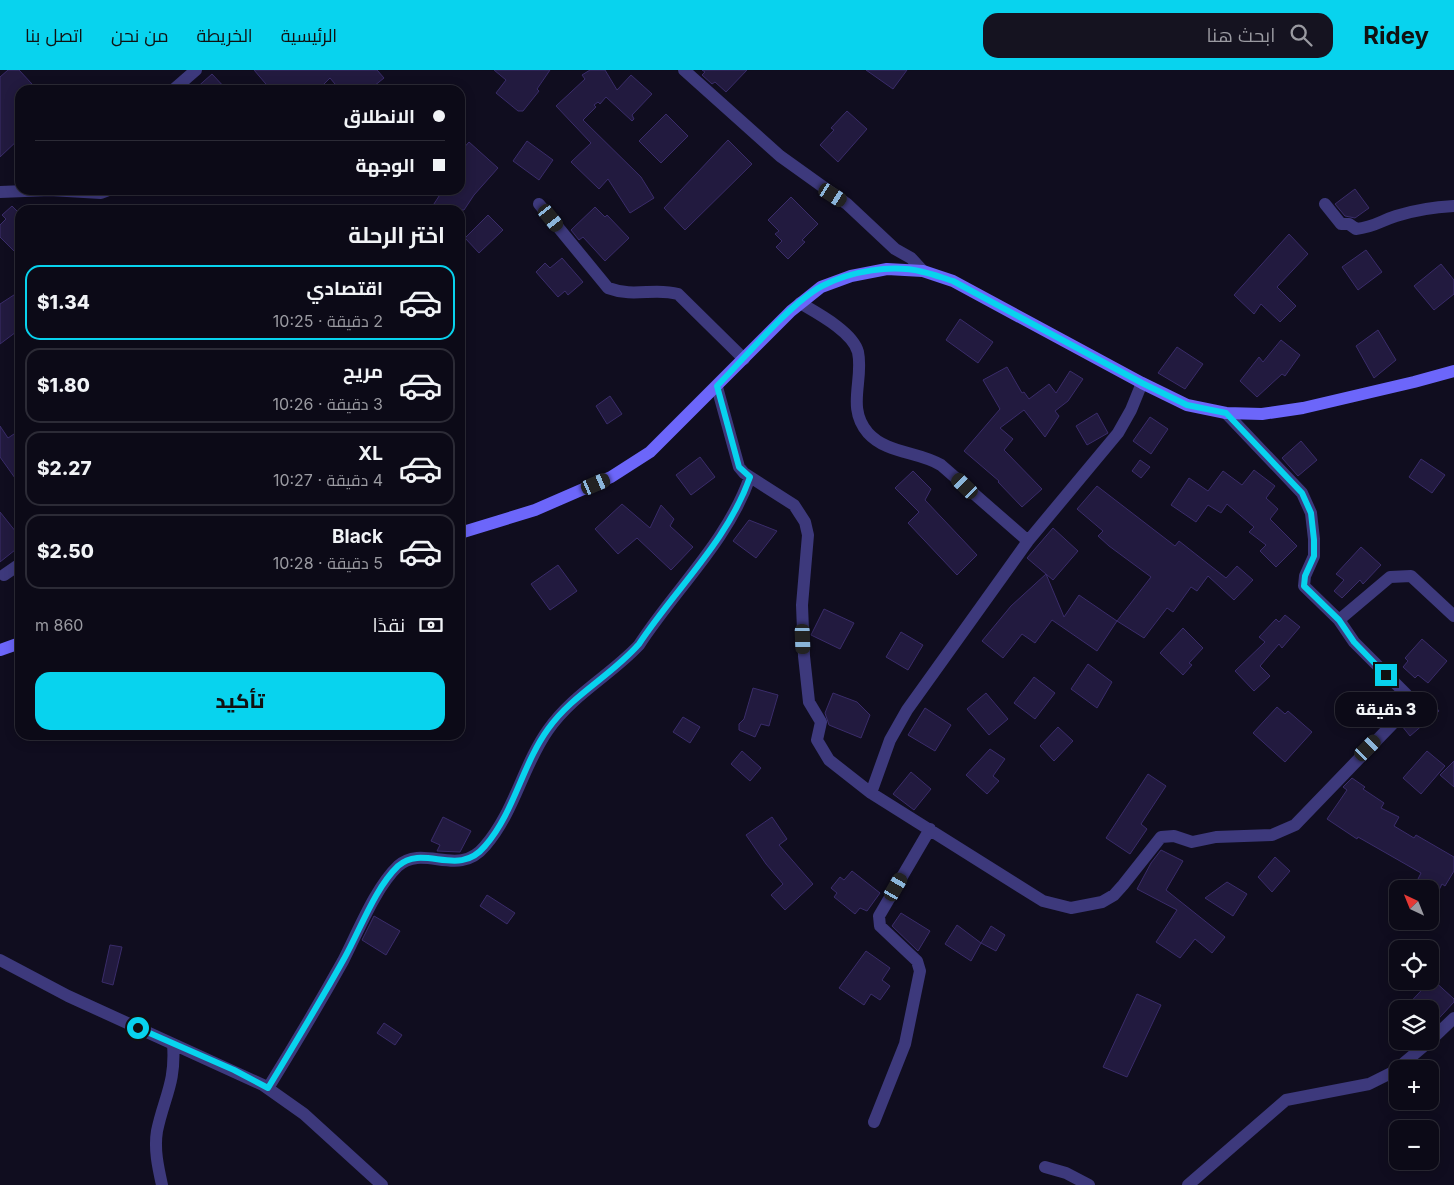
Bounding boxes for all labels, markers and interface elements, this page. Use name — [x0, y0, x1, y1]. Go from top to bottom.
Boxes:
search box — [983, 13, 1333, 58]
icon: search — [1287, 21, 1315, 49]
text: Ridey — [1363, 21, 1429, 50]
text: ابحث هنا — [1206, 24, 1275, 47]
text: اتصل بنا — [25, 25, 83, 46]
text: من نحن — [111, 25, 169, 46]
text: الخريطة — [197, 25, 253, 46]
text: الرئيسية — [281, 25, 337, 46]
text: الانطلاق — [344, 105, 415, 128]
text: الوجهة — [355, 154, 415, 177]
car — [816, 181, 849, 209]
car — [535, 202, 566, 234]
text: اختر الرحلة — [348, 222, 445, 248]
text: اقتصادي — [307, 277, 383, 300]
icon: car — [398, 280, 443, 325]
text: $1.34 — [37, 291, 90, 314]
text: 2 دقيقة · 10:25 — [273, 311, 383, 331]
text: مريح — [343, 360, 383, 383]
icon: car — [398, 363, 443, 408]
text: $1.80 — [37, 374, 90, 397]
text: 3 دقيقة · 10:26 — [272, 394, 383, 414]
text: XL — [358, 442, 383, 465]
icon: car — [398, 446, 443, 491]
text: $2.27 — [37, 457, 92, 480]
text: 4 دقيقة · 10:27 — [273, 470, 383, 490]
car — [948, 470, 981, 502]
car — [579, 471, 612, 497]
text: Black — [332, 525, 383, 548]
icon: car — [398, 529, 443, 574]
text: $2.50 — [37, 540, 94, 563]
text: 5 دقيقة · 10:28 — [273, 553, 383, 573]
icon: cash — [417, 611, 445, 639]
text: نقدًا — [373, 614, 405, 637]
text: 860 m — [35, 615, 83, 635]
car — [794, 624, 811, 654]
route end — [1375, 664, 1397, 686]
button: تأكيد — [35, 672, 445, 730]
callout: 3 دقيقة — [1335, 692, 1437, 728]
text: 3 دقيقة — [1356, 699, 1416, 719]
car — [1352, 732, 1383, 764]
car — [882, 870, 909, 904]
north arrow — [1389, 880, 1439, 930]
map controls — [1389, 880, 1439, 1170]
button: locate — [1389, 940, 1439, 990]
button: layers — [1389, 1000, 1439, 1050]
route start — [127, 1017, 149, 1039]
button: + — [1389, 1060, 1439, 1110]
button: − — [1389, 1120, 1439, 1170]

